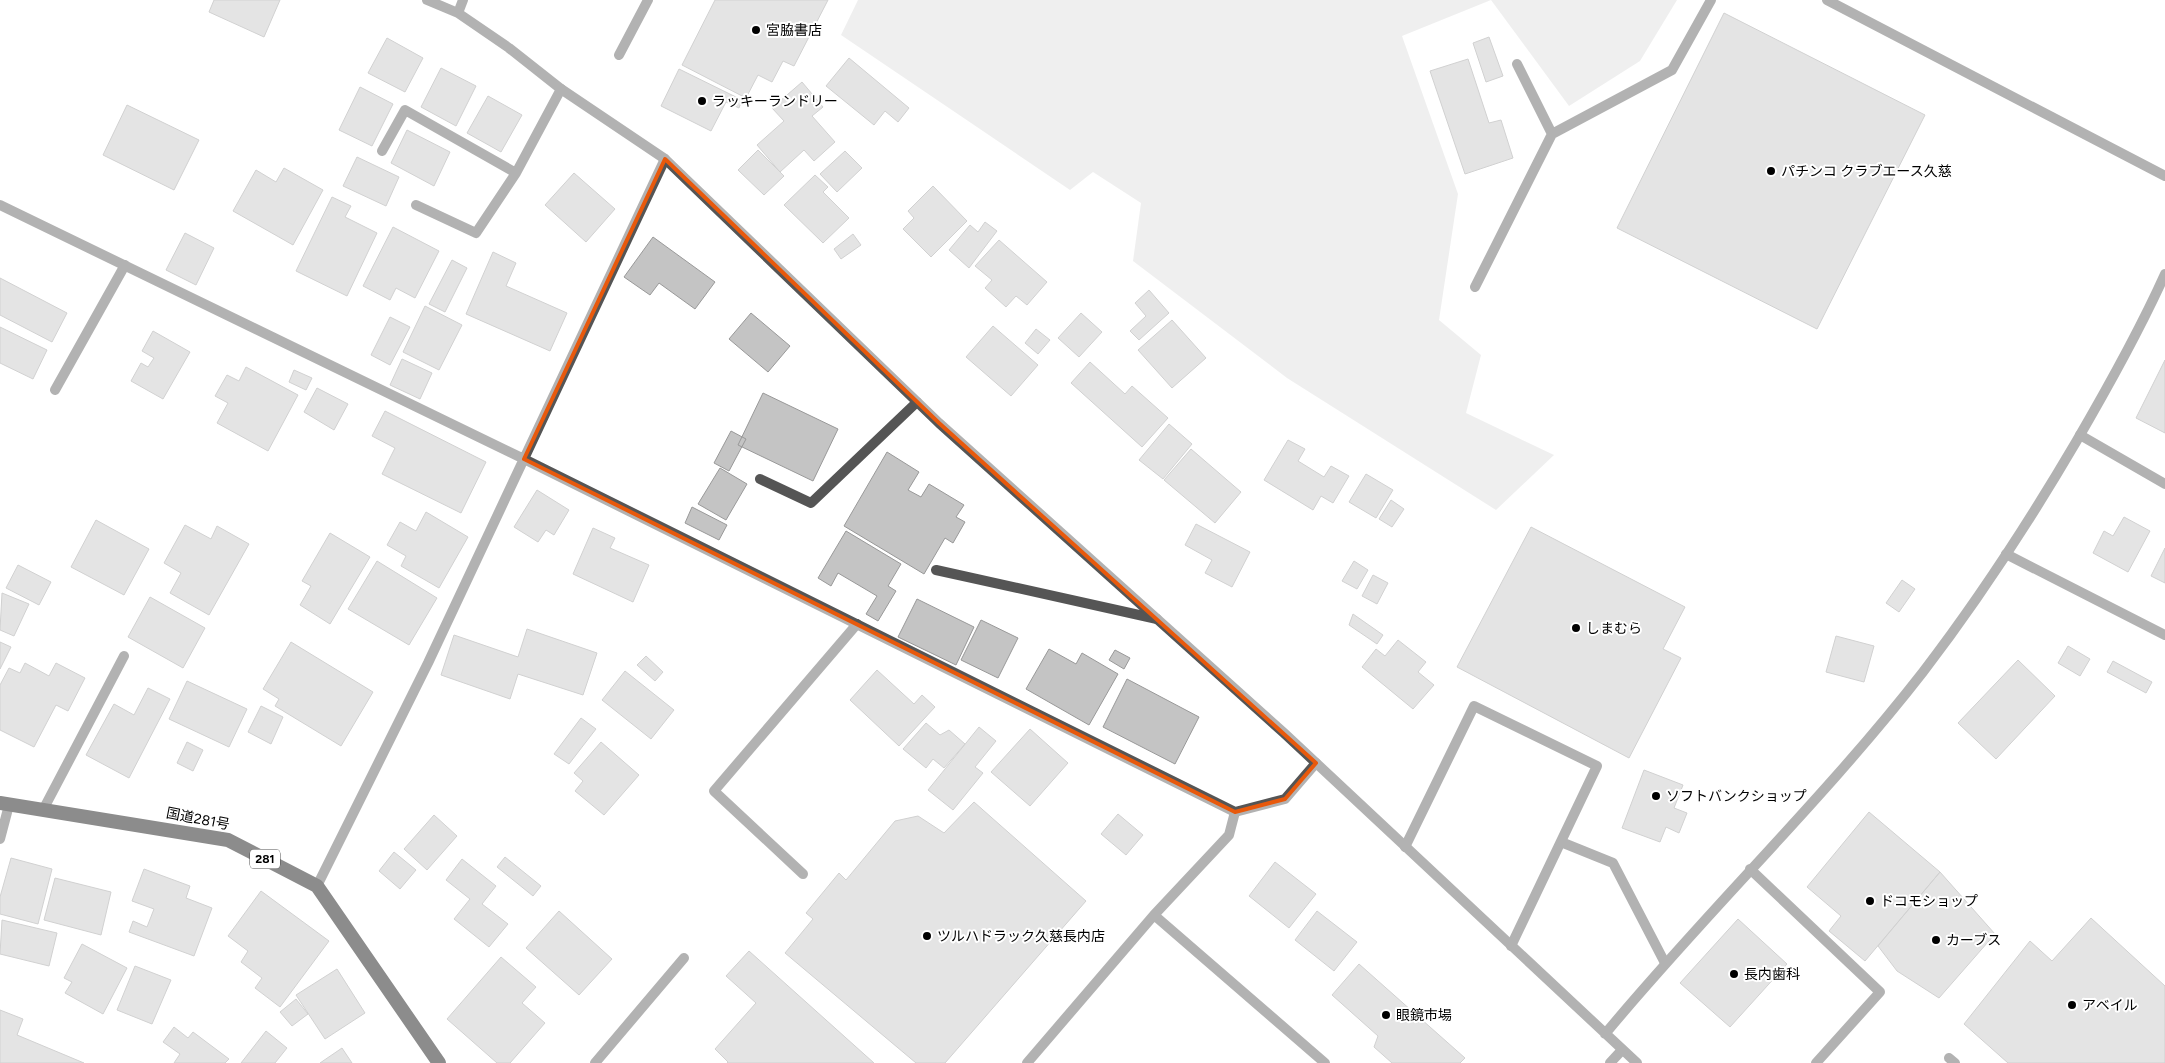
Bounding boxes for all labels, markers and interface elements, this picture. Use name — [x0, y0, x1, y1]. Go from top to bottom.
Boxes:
place label: 宮脇書店 — [766, 22, 822, 39]
marker: 宮脇書店 — [750, 24, 762, 36]
place label: ラッキーランドリー — [712, 93, 838, 110]
marker: ラッキーランドリー — [696, 95, 708, 107]
place label: パチンコ クラブエース久慈 — [1781, 163, 1952, 180]
marker: パチンコ クラブエース久慈 — [1765, 165, 1777, 177]
place label: しまむら — [1586, 620, 1642, 637]
marker: しまむら — [1570, 622, 1582, 634]
place label: ソフトバンクショップ — [1666, 788, 1807, 805]
marker: ソフトバンクショップ — [1650, 790, 1662, 802]
street label: 国道281号 — [165, 805, 231, 833]
road number: 281 — [250, 850, 280, 869]
place label: ドコモショップ — [1880, 893, 1978, 910]
marker: ドコモショップ — [1864, 895, 1876, 907]
place label: ツルハドラック久慈長内店 — [937, 928, 1105, 945]
marker: ツルハドラック久慈長内店 — [921, 930, 933, 942]
place label: カーブス — [1946, 932, 2001, 949]
marker: カーブス — [1930, 934, 1942, 946]
place label: 長内歯科 — [1744, 966, 1800, 983]
marker: 長内歯科 — [1728, 968, 1740, 980]
place label: アベイル — [2082, 997, 2138, 1014]
marker: アベイル — [2066, 999, 2078, 1011]
place label: 眼鏡市場 — [1396, 1007, 1452, 1024]
marker: 眼鏡市場 — [1380, 1009, 1392, 1021]

